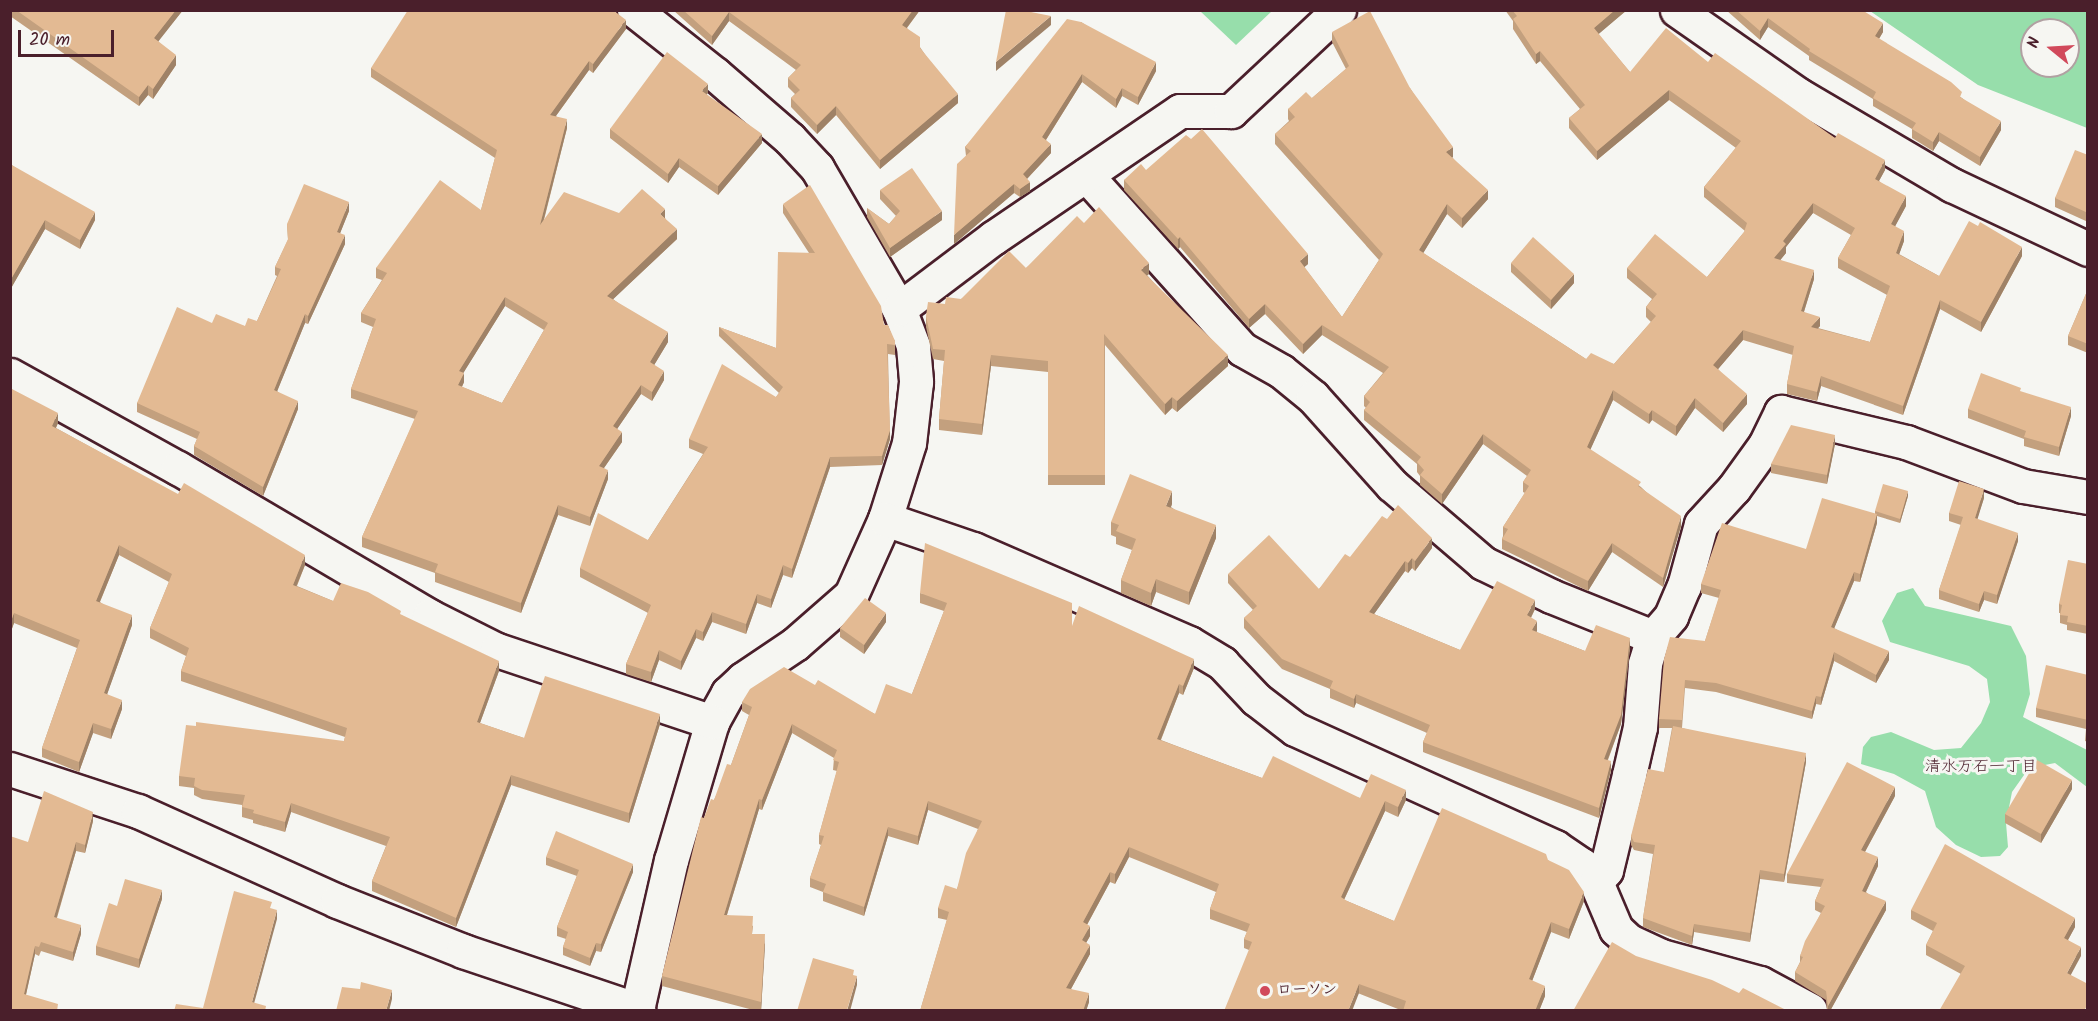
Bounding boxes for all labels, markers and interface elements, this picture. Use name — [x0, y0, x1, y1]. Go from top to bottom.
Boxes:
scale bar — [21, 18, 117, 56]
north arrow — [2020, 18, 2080, 78]
text: 20 m — [29, 26, 70, 55]
text: N — [2021, 34, 2048, 52]
district label: 清水万石一丁目 — [1925, 757, 2037, 777]
place label: ローソン — [1277, 982, 1337, 1000]
marker: ローソン — [1258, 984, 1272, 998]

